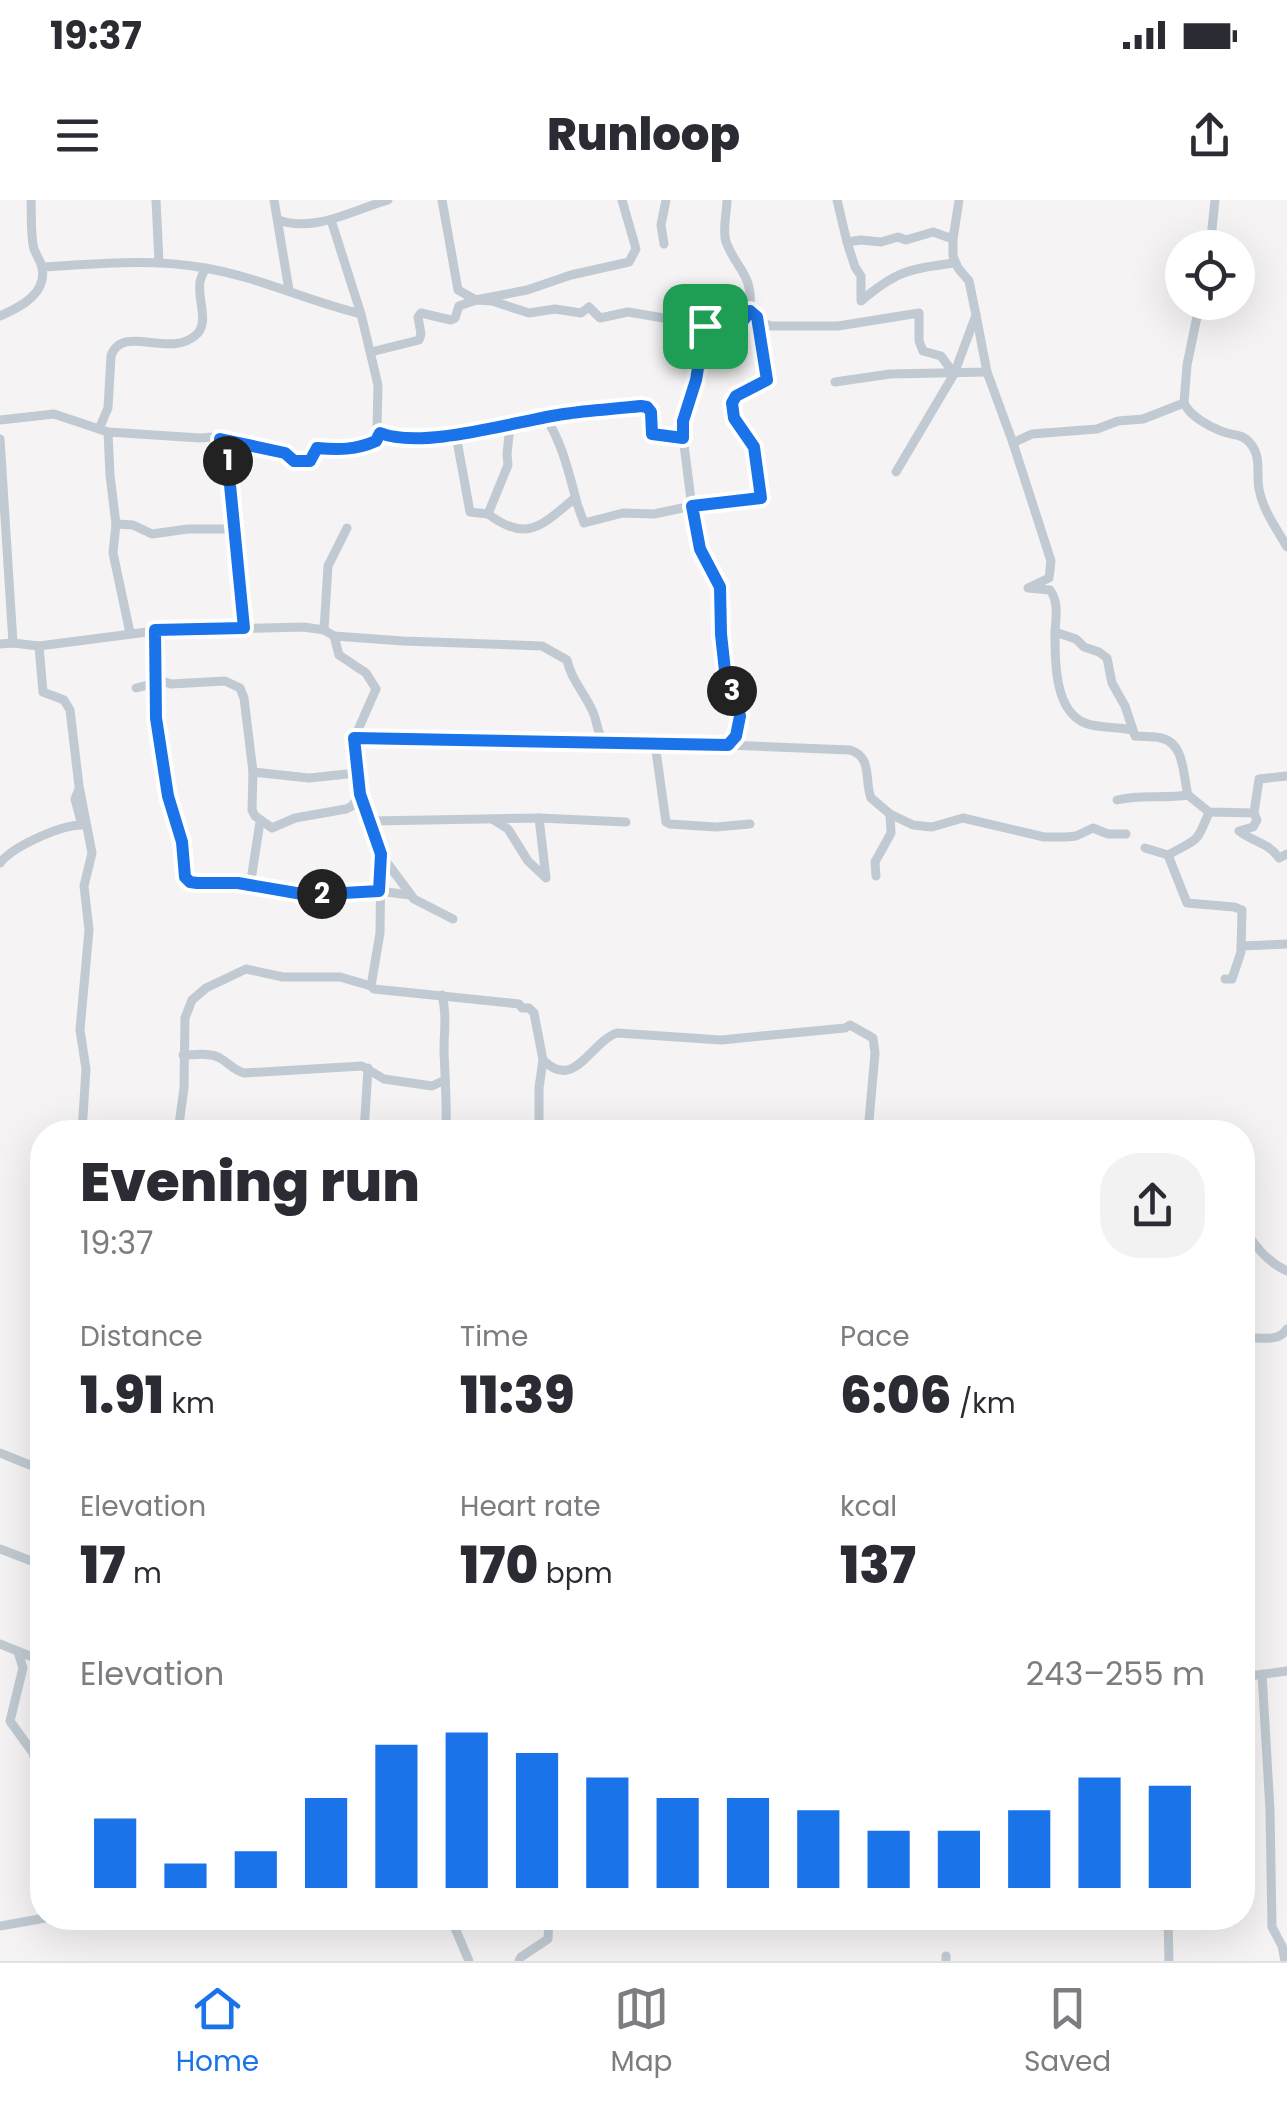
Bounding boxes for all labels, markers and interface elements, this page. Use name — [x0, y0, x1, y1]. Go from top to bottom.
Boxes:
text: 19:37 — [50, 9, 142, 62]
text: Runloop — [547, 103, 740, 166]
icon: menu — [50, 108, 105, 163]
icon: share — [1182, 108, 1237, 163]
map controls — [1165, 230, 1255, 320]
button: locate — [1165, 230, 1255, 320]
pin — [663, 284, 748, 369]
icon: arrive — [678, 299, 733, 354]
pin: 1 — [203, 436, 253, 486]
text: 1 — [223, 441, 233, 480]
pin: 3 — [707, 666, 757, 716]
text: 3 — [724, 671, 740, 710]
pin: 2 — [297, 869, 347, 919]
text: 2 — [314, 874, 330, 913]
text: Evening run — [80, 1143, 420, 1220]
button: share — [1100, 1153, 1205, 1258]
text: 19:37 — [80, 1220, 154, 1265]
text: Distance — [80, 1317, 203, 1356]
text: Time — [460, 1317, 528, 1356]
text: Pace — [840, 1317, 910, 1356]
text: 1.91 — [80, 1360, 164, 1431]
text: 11:39 — [460, 1360, 575, 1431]
text: 6:06 — [840, 1360, 951, 1431]
text: km — [164, 1384, 215, 1423]
text: /km — [951, 1384, 1016, 1423]
text: Elevation — [80, 1487, 206, 1526]
text: Heart rate — [460, 1487, 601, 1526]
text: kcal — [840, 1487, 897, 1526]
text: 17 — [80, 1530, 126, 1601]
text: 170 — [460, 1530, 538, 1601]
text: 137 — [840, 1530, 916, 1601]
text: m — [126, 1554, 162, 1593]
text: bpm — [538, 1554, 613, 1593]
text: Elevation — [80, 1651, 224, 1696]
text: 243–255 m — [1026, 1651, 1205, 1696]
tab: Home — [176, 1981, 259, 2083]
tab: Map — [611, 1981, 673, 2083]
tab: Saved — [1024, 1981, 1111, 2083]

